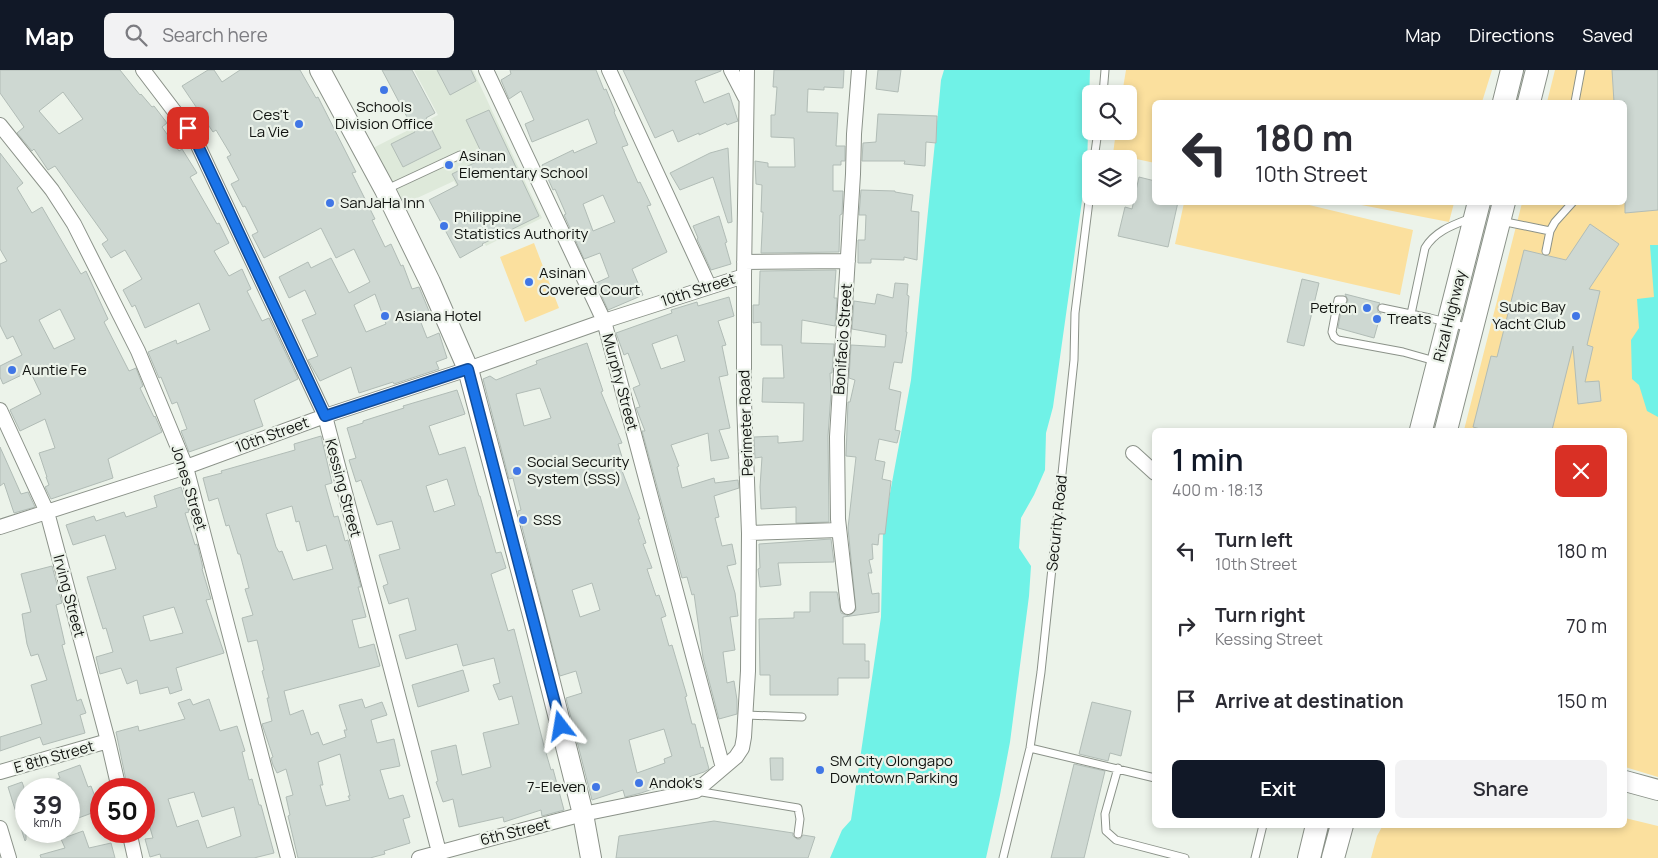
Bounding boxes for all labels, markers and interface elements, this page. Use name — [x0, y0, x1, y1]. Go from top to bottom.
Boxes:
search box — [104, 13, 454, 58]
text: Map — [25, 19, 74, 52]
icon: search — [122, 21, 150, 49]
text: Search here — [162, 22, 268, 48]
text: Map — [1405, 23, 1441, 47]
text: Directions — [1469, 23, 1554, 47]
text: Saved — [1582, 23, 1633, 47]
marker: Schools Division Office — [378, 84, 390, 96]
map controls — [1082, 85, 1137, 205]
button: search — [1082, 85, 1137, 140]
place label: Schools Division Office — [335, 96, 433, 134]
place label: Ces't La Vie — [249, 104, 289, 142]
pin — [167, 107, 209, 149]
icon: arrive — [174, 114, 202, 142]
text: 180 m — [1255, 114, 1353, 162]
marker: Ces't La Vie — [293, 118, 305, 130]
icon: left — [1172, 120, 1237, 185]
place label: Asinan Elementary School — [459, 145, 588, 183]
button: layers — [1082, 150, 1137, 205]
marker: Asinan Elementary School — [443, 159, 455, 171]
text: 10th Street — [1255, 159, 1368, 189]
place label: SanJaHa Inn — [340, 192, 425, 213]
marker: SanJaHa Inn — [324, 197, 336, 209]
place label: Philippine Statistics Authority — [454, 206, 589, 244]
marker: Philippine Statistics Authority — [438, 220, 450, 232]
place label: Asinan Covered Court — [539, 262, 640, 300]
street label: 10th Street — [658, 268, 738, 311]
street label: Rizal Highway — [1428, 268, 1471, 364]
marker: Asinan Covered Court — [523, 276, 535, 288]
street label: Bonifacio Street — [828, 283, 857, 395]
place label: Subic Bay Yacht Club — [1492, 296, 1566, 334]
place label: Petron — [1310, 297, 1357, 318]
marker: Petron — [1361, 302, 1373, 314]
place label: Asiana Hotel — [395, 305, 482, 326]
place label: Treats — [1387, 308, 1431, 329]
marker: Asiana Hotel — [379, 310, 391, 322]
marker: Subic Bay Yacht Club — [1570, 310, 1582, 322]
marker: Treats — [1371, 313, 1383, 325]
street label: Murphy Street — [597, 331, 644, 433]
place label: Auntie Fe — [22, 359, 87, 380]
marker: Auntie Fe — [6, 364, 18, 376]
street label: Perimeter Road — [733, 369, 758, 477]
street label: 10th Street — [232, 411, 312, 458]
street label: Kessing Street — [320, 436, 367, 539]
text: 1 min — [1172, 439, 1244, 480]
street label: Jones Street — [167, 443, 212, 533]
button: close — [1555, 445, 1607, 497]
place label: Social Security System (SSS) — [527, 451, 629, 489]
marker: Social Security System (SSS) — [511, 465, 523, 477]
street label: Security Road — [1041, 474, 1072, 572]
text: 400 m · 18:13 — [1172, 479, 1263, 501]
place label: SSS — [533, 509, 561, 530]
marker: SSS — [517, 514, 529, 526]
text: Turn left — [1215, 527, 1293, 553]
icon: left — [1172, 537, 1200, 565]
text: 180 m — [1557, 538, 1607, 564]
street label: Irving Street — [48, 552, 91, 640]
text: 10th Street — [1215, 553, 1297, 575]
text: Turn right — [1215, 602, 1305, 628]
icon: right — [1172, 612, 1200, 640]
text: 70 m — [1566, 613, 1607, 639]
text: Kessing Street — [1215, 628, 1323, 650]
icon: arrive — [1172, 687, 1200, 715]
text: Arrive at destination — [1215, 688, 1404, 714]
text: 150 m — [1557, 688, 1607, 714]
position arrow — [534, 699, 586, 751]
street label: E 8th Street — [11, 735, 96, 778]
place label: SM City Olongapo Downtown Parking — [830, 750, 958, 788]
button: Exit — [1172, 760, 1385, 818]
button: Share — [1395, 760, 1607, 818]
marker: SM City Olongapo Downtown Parking — [814, 764, 826, 776]
place label: Andok's — [649, 772, 703, 793]
place label: 7-Eleven — [527, 776, 586, 797]
marker: Andok's — [633, 777, 645, 789]
speed limit sign: 50 — [90, 778, 155, 843]
marker: 7-Eleven — [590, 781, 602, 793]
text: 39 — [32, 787, 63, 822]
street label: 6th Street — [478, 813, 552, 850]
text: km/h — [34, 814, 61, 831]

